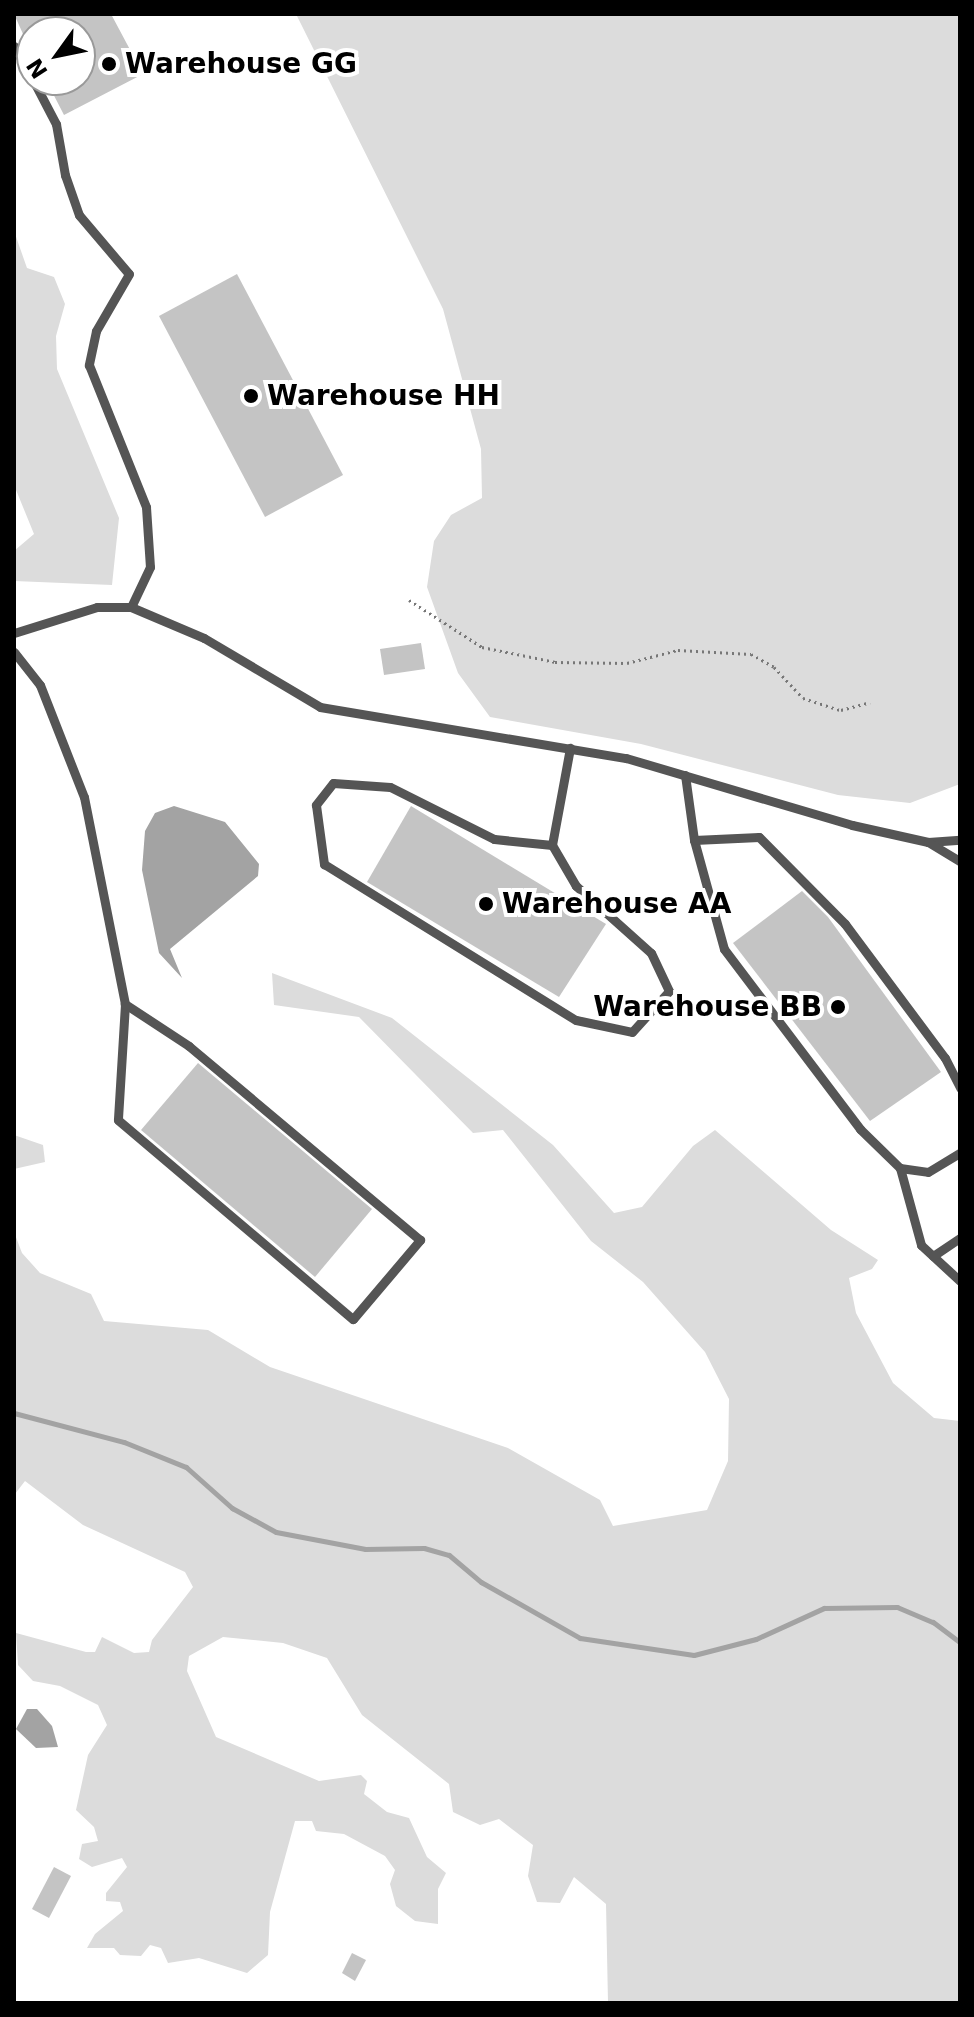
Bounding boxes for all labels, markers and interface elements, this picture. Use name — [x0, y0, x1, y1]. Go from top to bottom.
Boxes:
north arrow — [16, 16, 96, 96]
place label: Warehouse GG — [125, 47, 357, 81]
text: N — [22, 54, 53, 83]
marker: Warehouse GG — [100, 55, 118, 73]
place label: Warehouse HH — [267, 379, 500, 413]
marker: Warehouse HH — [242, 387, 260, 405]
place label: Warehouse AA — [502, 887, 731, 921]
marker: Warehouse AA — [477, 895, 495, 913]
place label: Warehouse BB — [593, 990, 822, 1024]
marker: Warehouse BB — [829, 998, 847, 1016]

